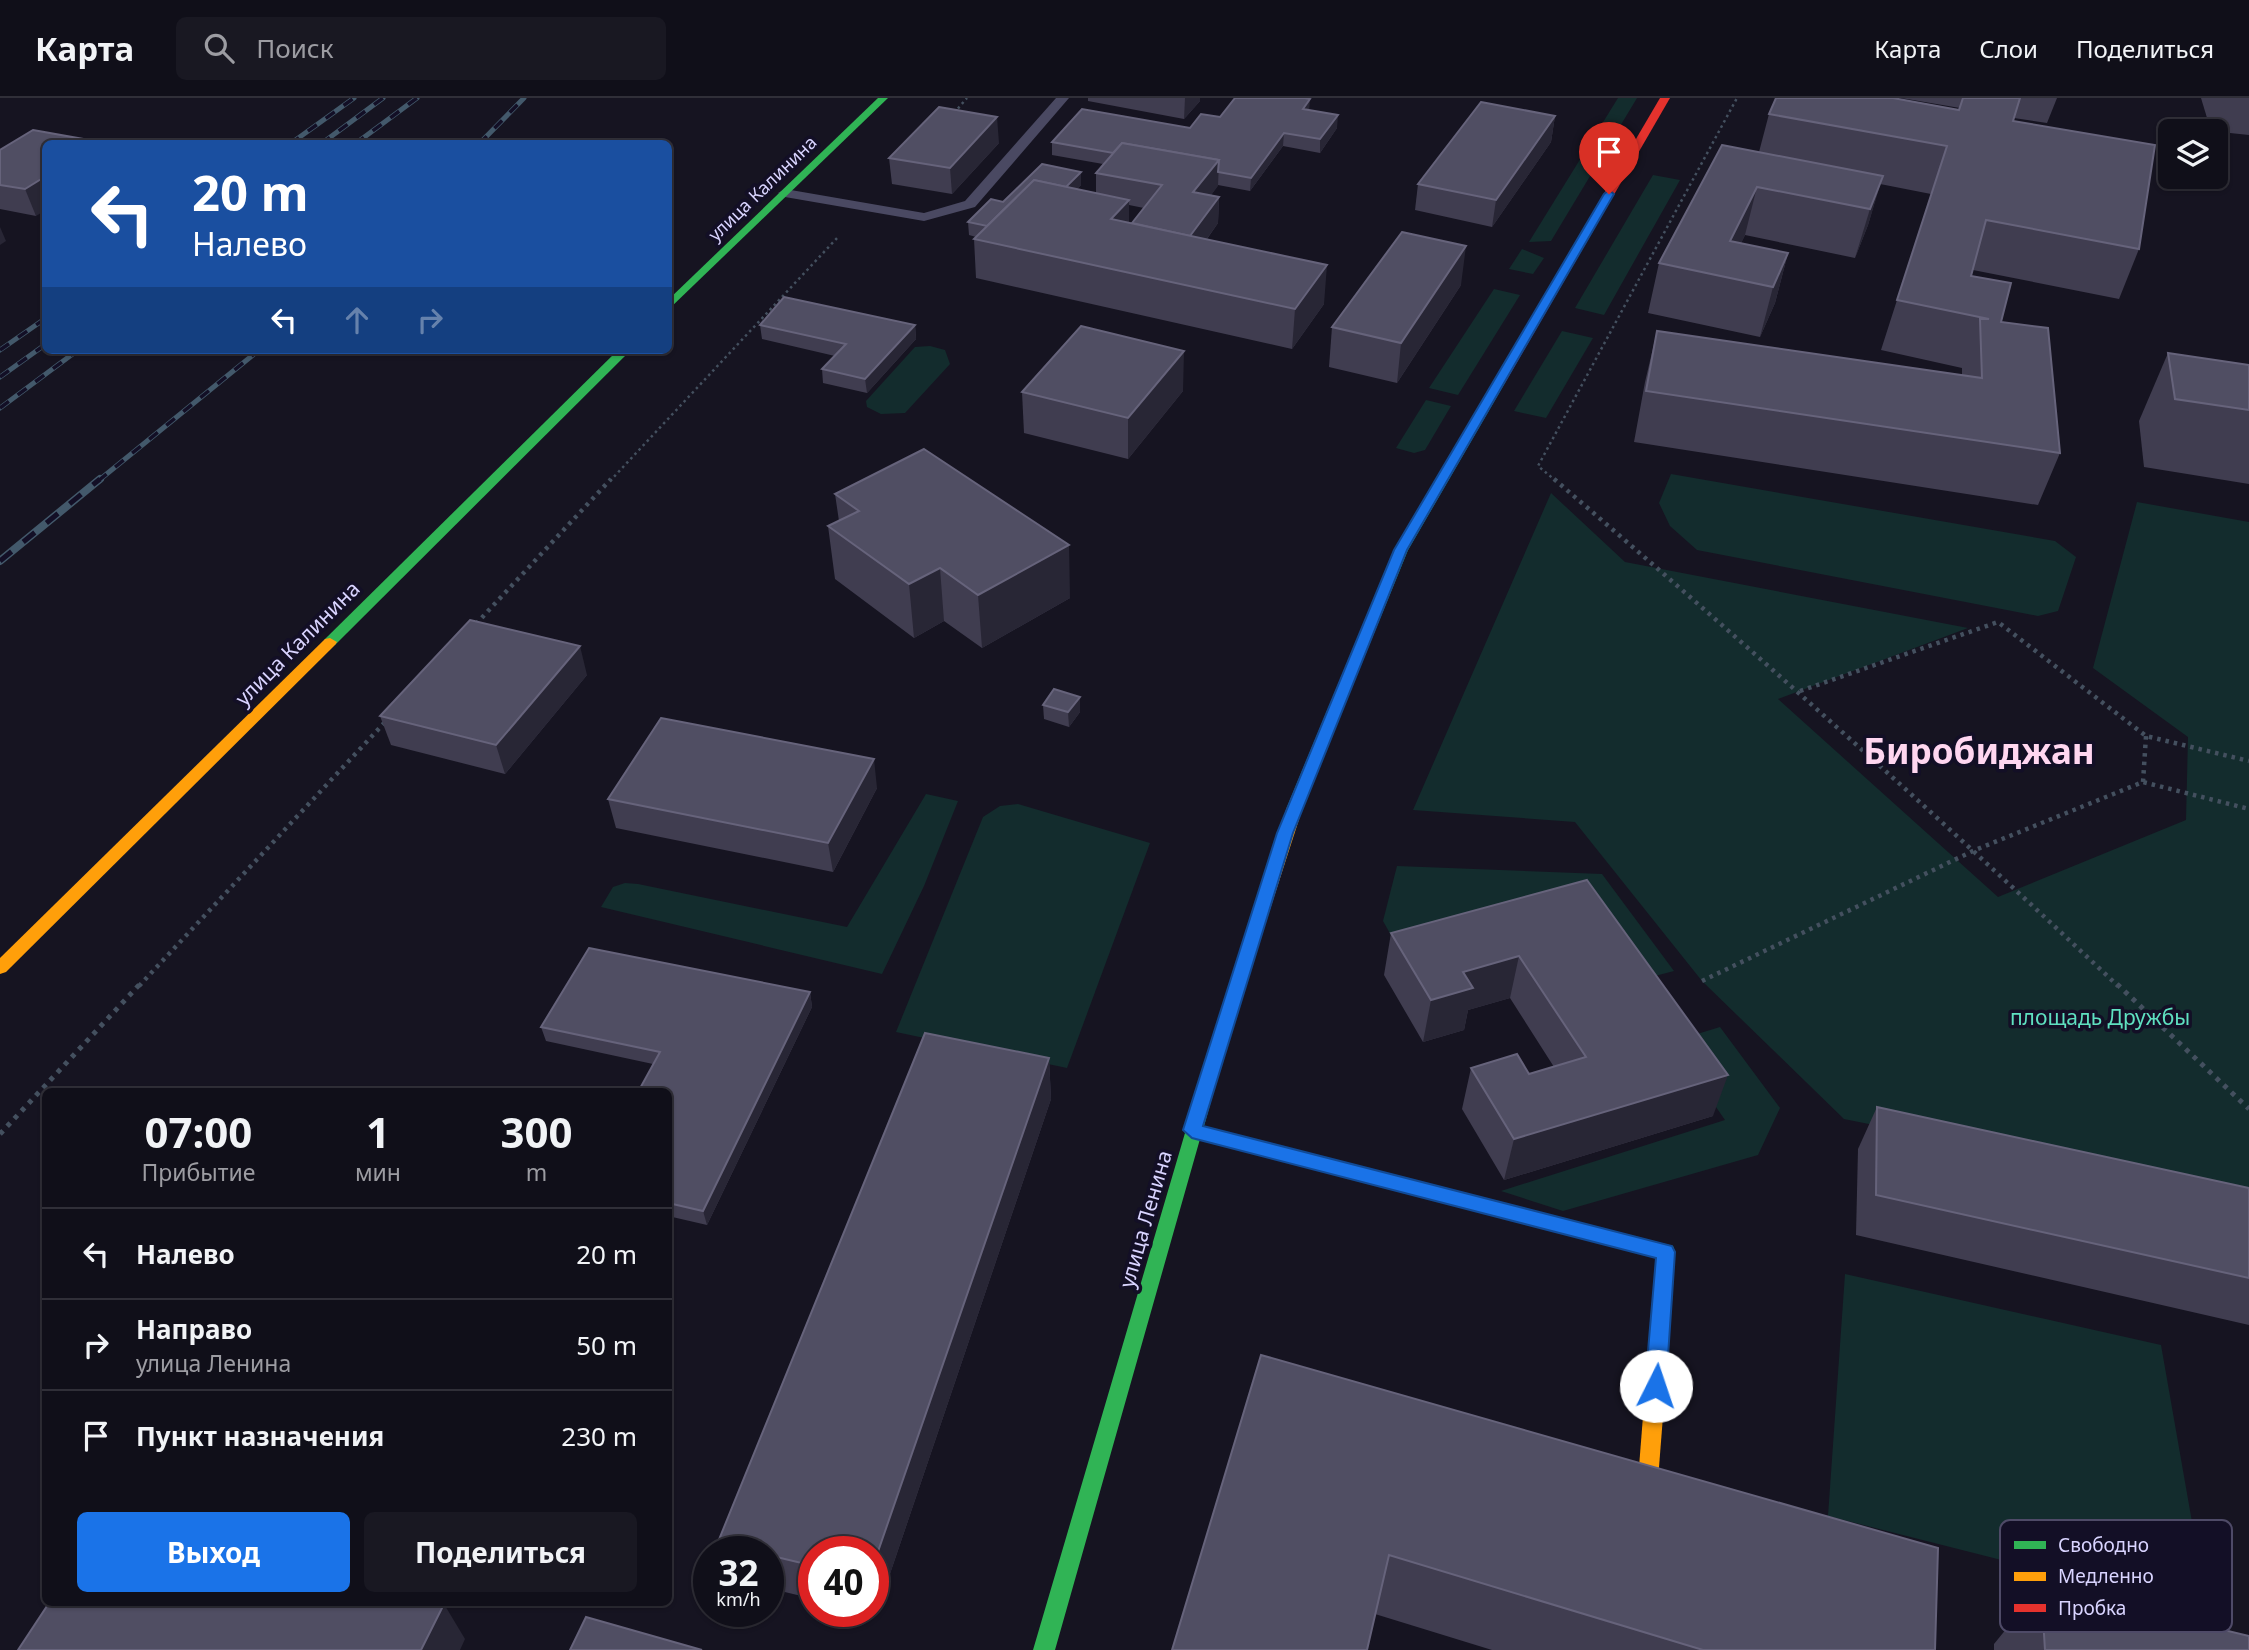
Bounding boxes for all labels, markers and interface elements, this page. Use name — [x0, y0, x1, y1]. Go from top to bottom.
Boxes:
search box — [176, 17, 666, 80]
text: Карта — [35, 26, 134, 71]
icon: search — [200, 29, 238, 67]
text: Поиск — [256, 30, 333, 66]
text: Карта — [1874, 32, 1941, 65]
text: Слои — [1979, 32, 2038, 65]
text: Поделиться — [2076, 32, 2214, 65]
map controls — [2158, 119, 2228, 189]
button: layers — [2158, 119, 2228, 189]
pin — [1579, 122, 1639, 194]
street label: улица Калинина — [703, 130, 821, 246]
icon: arrive — [1590, 133, 1628, 171]
text: 20 m — [192, 159, 309, 225]
icon: left — [77, 168, 168, 259]
text: Налево — [192, 222, 307, 265]
icon: left — [265, 301, 303, 339]
icon: ahead — [338, 301, 376, 339]
icon: right — [411, 301, 449, 339]
street label: улица Калинина — [229, 575, 365, 711]
district label: Биробиджан — [1863, 727, 2095, 774]
park label: площадь Дружбы — [2010, 1003, 2190, 1031]
text: 07:00 — [145, 1103, 252, 1160]
text: 1 — [366, 1103, 390, 1160]
text: 300 — [500, 1103, 573, 1160]
street label: улица Ленина — [1112, 1147, 1178, 1291]
text: Прибытие — [141, 1156, 255, 1188]
text: мин — [355, 1156, 401, 1188]
text: m — [526, 1156, 547, 1188]
icon: left — [77, 1235, 115, 1273]
text: Налево — [136, 1236, 235, 1272]
text: 20 m — [576, 1236, 637, 1272]
text: Направо — [136, 1311, 252, 1347]
icon: right — [77, 1326, 115, 1364]
text: 50 m — [576, 1327, 637, 1363]
text: улица Ленина — [136, 1347, 291, 1379]
position arrow — [1619, 1349, 1693, 1423]
icon: arrive — [77, 1417, 115, 1455]
text: Пункт назначения — [136, 1418, 384, 1454]
text: 230 m — [561, 1418, 637, 1454]
button: Выход — [77, 1512, 350, 1592]
button: Поделиться — [364, 1512, 637, 1592]
legend — [2000, 1520, 2232, 1632]
text: Свободно — [2058, 1532, 2149, 1558]
speed limit sign: 40 — [798, 1536, 889, 1627]
text: 32 — [718, 1549, 759, 1596]
text: Медленно — [2058, 1563, 2154, 1589]
text: km/h — [716, 1587, 761, 1611]
text: Пробка — [2058, 1595, 2126, 1621]

